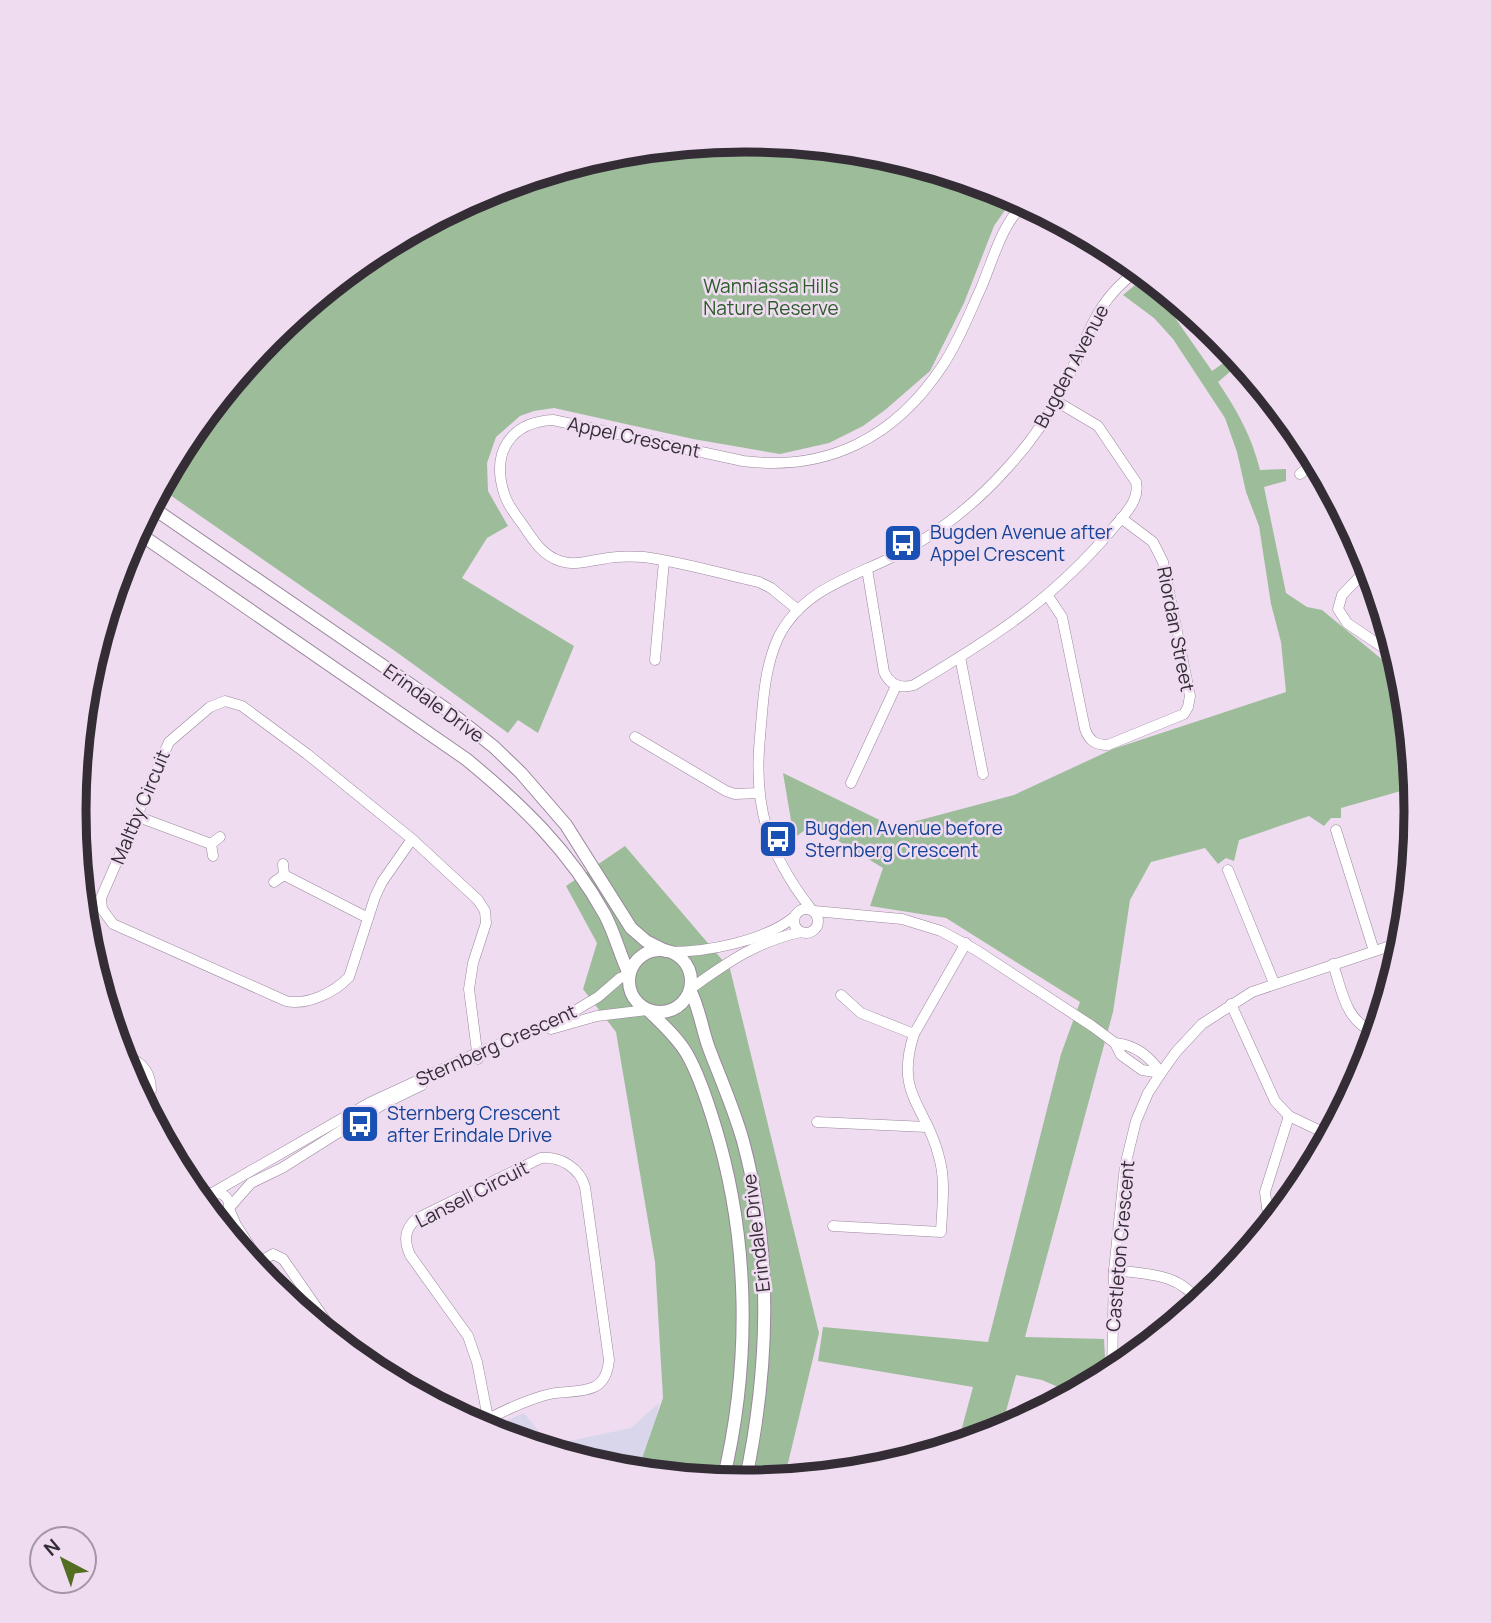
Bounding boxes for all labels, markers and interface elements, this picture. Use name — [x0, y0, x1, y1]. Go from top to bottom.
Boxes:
park label: Wanniassa Hills Nature Reserve — [703, 273, 839, 321]
street label: Bugden Avenue — [1028, 300, 1114, 432]
street label: Appel Crescent — [565, 410, 703, 464]
place label: Bugden Avenue after Appel Crescent — [930, 519, 1113, 567]
bus stop icon: Bugden Avenue after Appel Crescent — [882, 522, 924, 564]
street label: Riordan Street — [1151, 564, 1201, 694]
street label: Erindale Drive — [378, 658, 490, 748]
street label: Maltby Circuit — [104, 746, 176, 868]
place label: Bugden Avenue before Sternberg Crescent — [805, 815, 1003, 863]
bus stop icon: Bugden Avenue before Sternberg Crescent — [757, 818, 799, 860]
street label: Sternberg Crescent — [412, 998, 580, 1092]
place label: Sternberg Crescent after Erindale Drive — [387, 1100, 560, 1148]
bus stop icon: Sternberg Crescent after Erindale Drive — [339, 1103, 381, 1145]
street label: Lansell Circuit — [411, 1154, 533, 1234]
street label: Castleton Crescent — [1100, 1159, 1140, 1333]
street label: Erindale Drive — [736, 1172, 776, 1294]
north arrow — [28, 1525, 98, 1595]
text: N — [38, 1533, 66, 1561]

